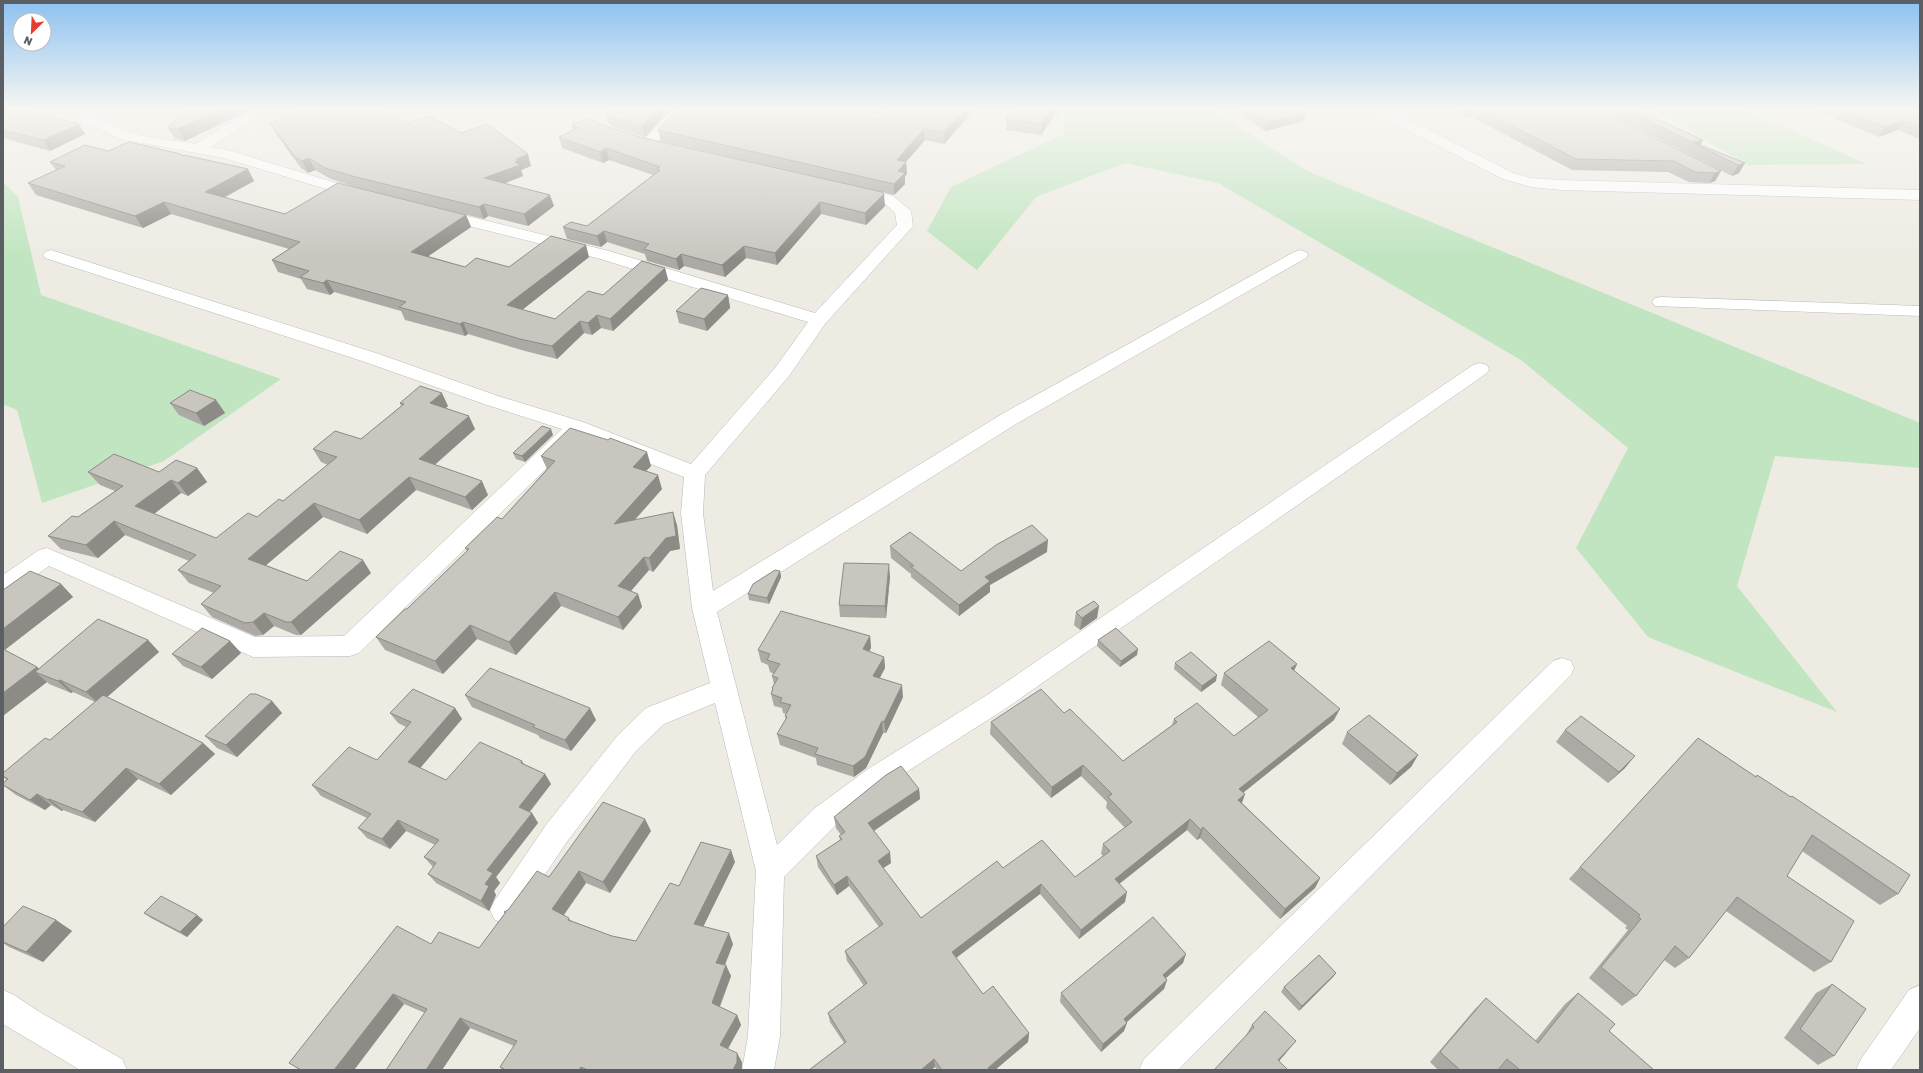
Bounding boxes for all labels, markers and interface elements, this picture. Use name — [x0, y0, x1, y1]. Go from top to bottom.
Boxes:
north arrow — [12, 12, 52, 52]
text: N — [22, 33, 34, 48]

